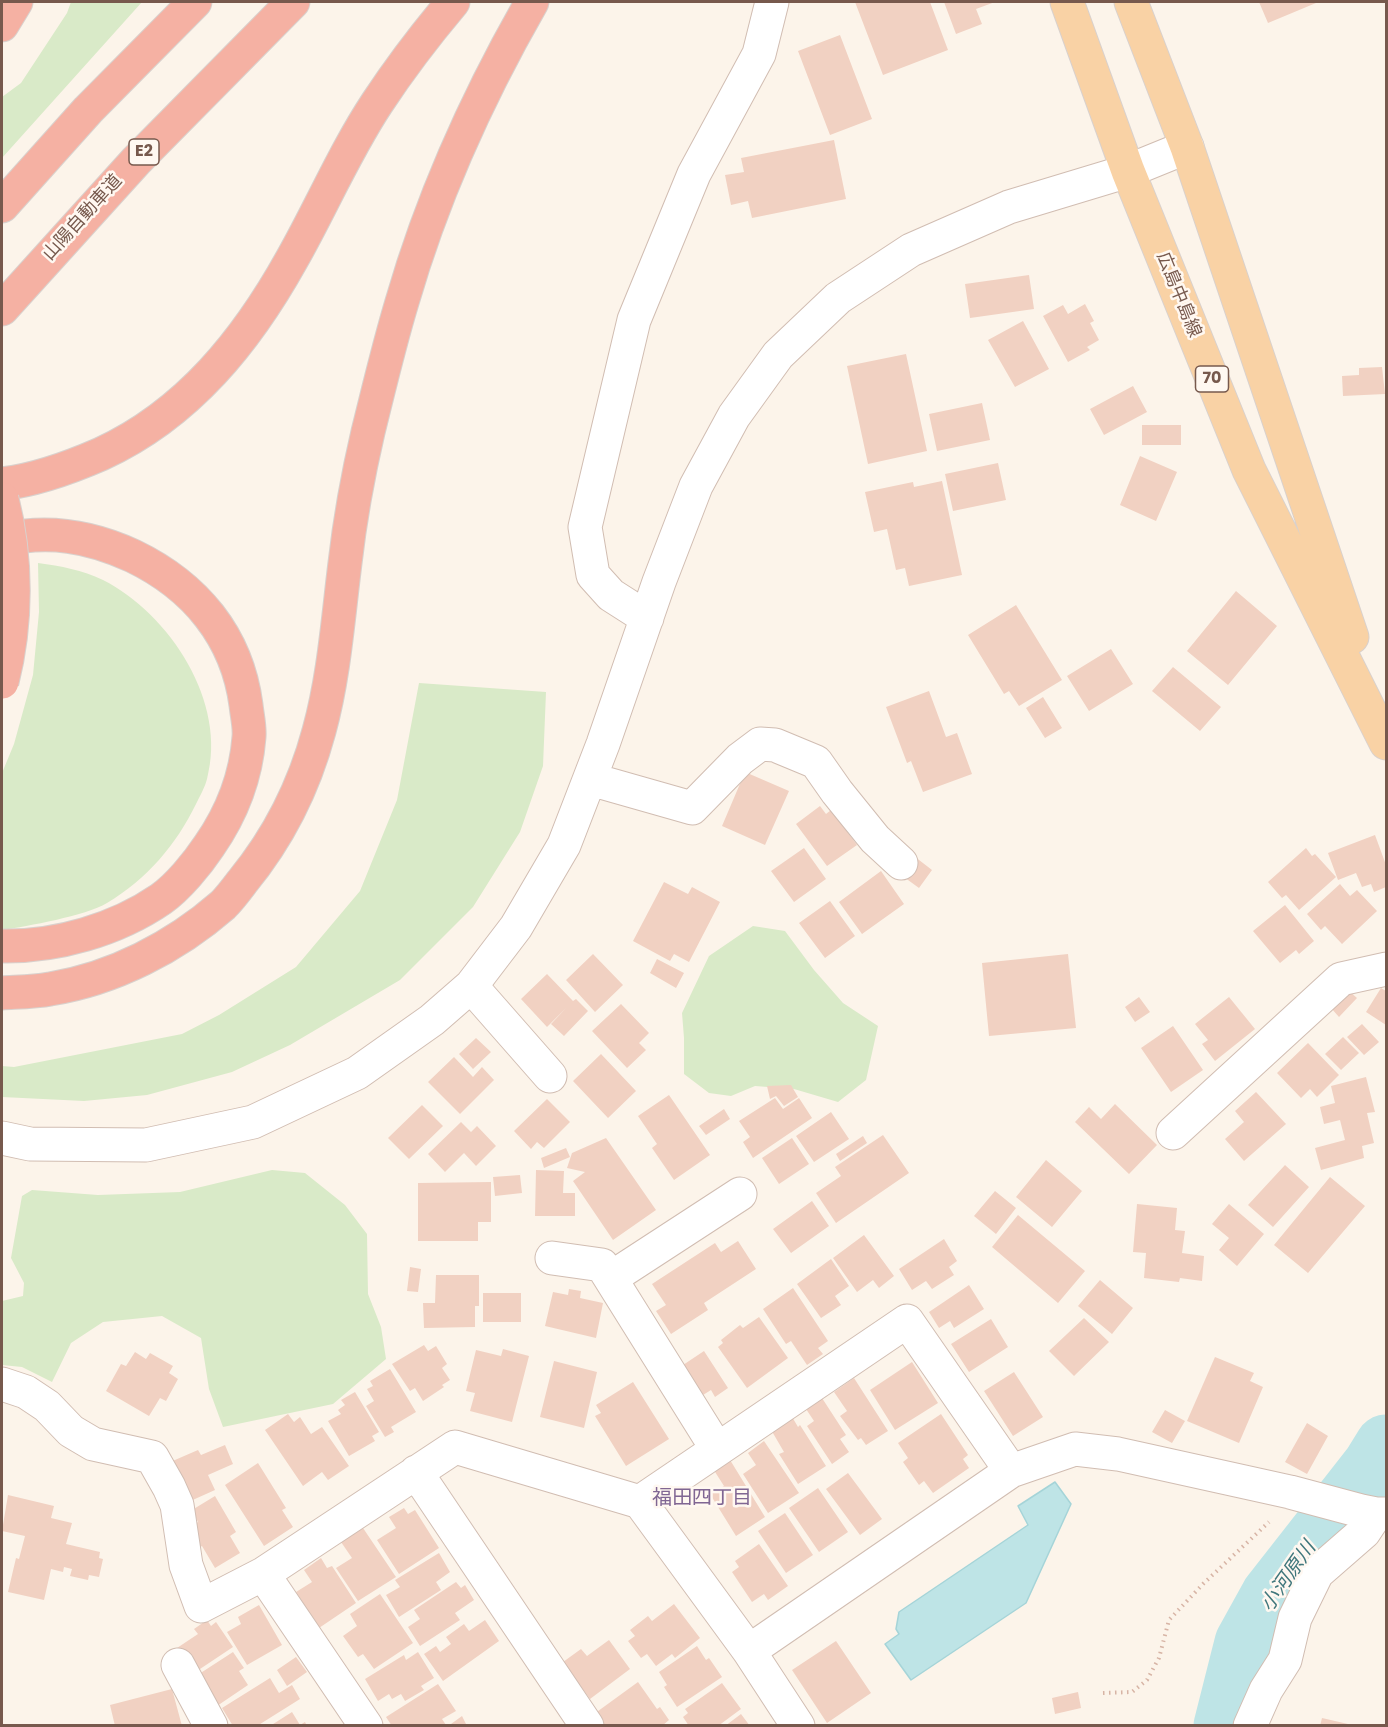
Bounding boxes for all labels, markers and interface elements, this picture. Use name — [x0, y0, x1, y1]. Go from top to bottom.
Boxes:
road number: E2 — [129, 139, 159, 165]
street label: 山陽自動車道 — [39, 171, 127, 265]
street label: 広島中島線 — [1151, 249, 1205, 341]
road number: 70 — [1196, 366, 1228, 392]
district label: 福田四丁目 — [652, 1487, 752, 1511]
water label: 小河原川 — [1256, 1537, 1322, 1617]

